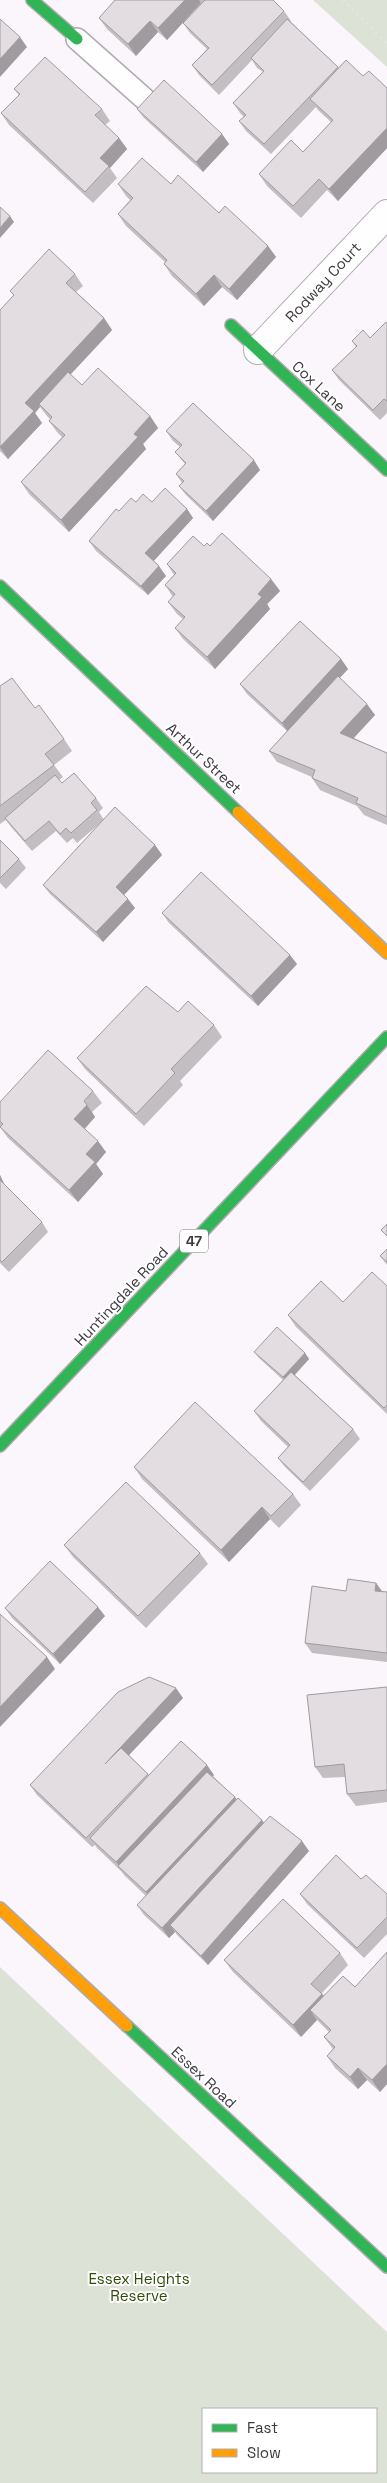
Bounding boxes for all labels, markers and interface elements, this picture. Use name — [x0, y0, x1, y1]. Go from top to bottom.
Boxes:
street label: Rodway Court — [281, 238, 365, 326]
street label: Cox Lane — [288, 357, 350, 416]
street label: Arthur Street — [163, 718, 246, 798]
road number: 47 — [180, 1230, 208, 1252]
street label: Huntingdale Road — [70, 1242, 172, 1350]
street label: Essex Road — [167, 2042, 241, 2112]
park label: Essex Heights Reserve — [88, 2269, 190, 2305]
legend — [202, 2408, 377, 2473]
text: Fast — [247, 2418, 278, 2437]
text: Slow — [247, 2443, 281, 2462]

